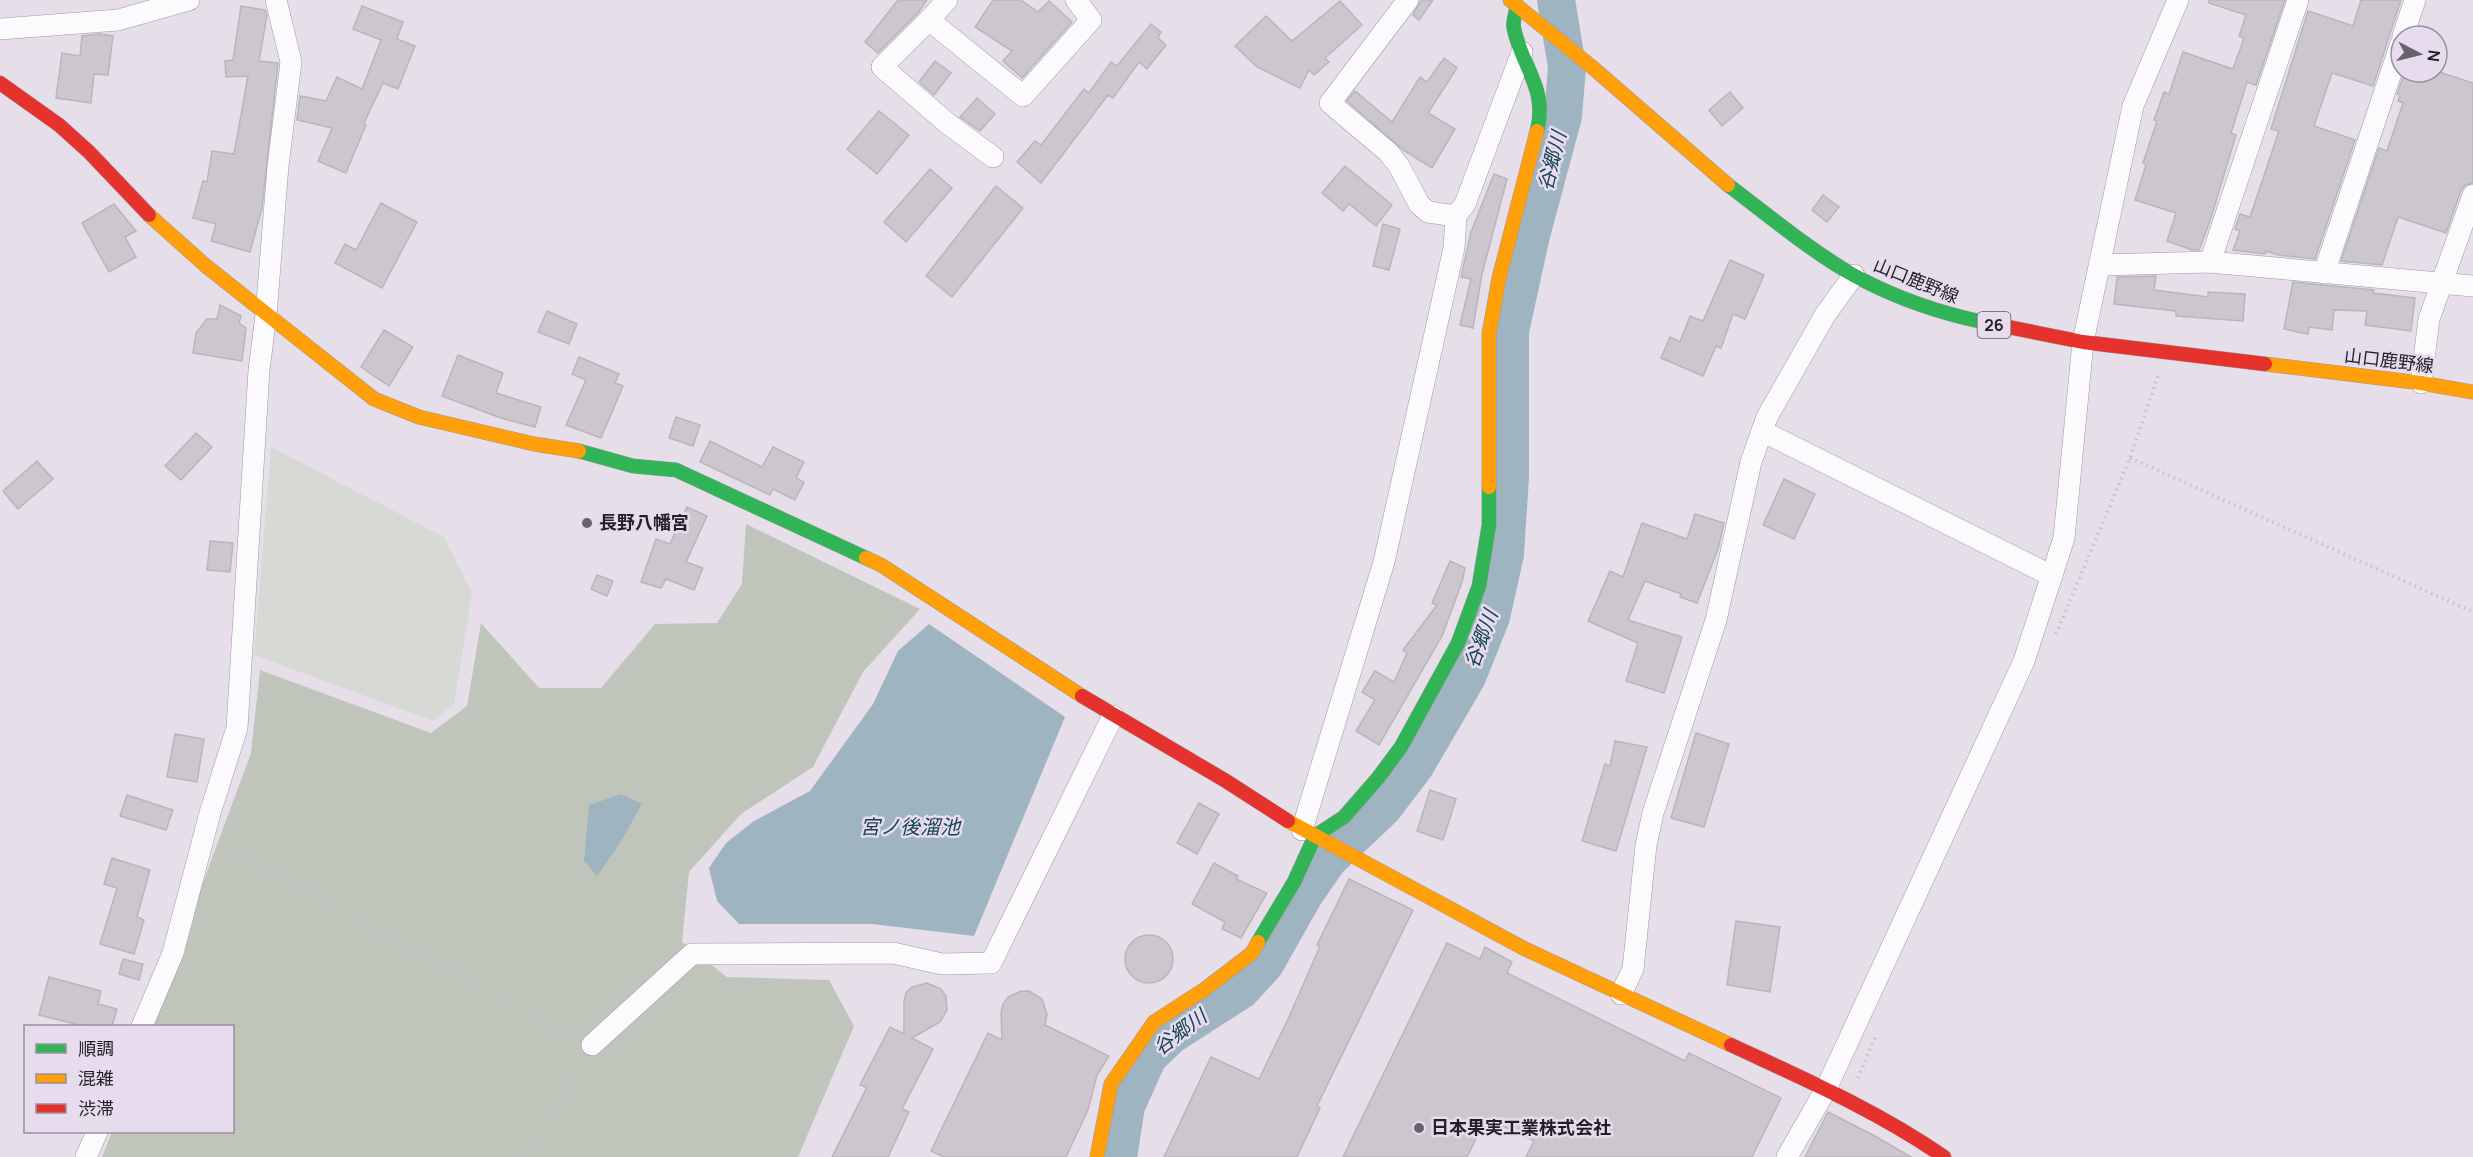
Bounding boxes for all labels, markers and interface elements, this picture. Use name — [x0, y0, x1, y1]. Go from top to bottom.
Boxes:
north arrow — [2389, 24, 2449, 84]
text: N — [2422, 49, 2446, 63]
water label: 谷郷川 — [1531, 127, 1572, 193]
street label: 山口鹿野線 — [1870, 252, 1963, 308]
road number: 26 — [1978, 312, 2010, 338]
street label: 山口鹿野線 — [2343, 343, 2435, 377]
place label: 長野八幡宮 — [599, 510, 689, 534]
marker: 長野八幡宮 — [580, 516, 594, 530]
water label: 谷郷川 — [1458, 604, 1504, 672]
water label: 宮ノ後溜池 — [860, 813, 962, 840]
water label: 谷郷川 — [1148, 1002, 1213, 1060]
legend — [24, 1025, 234, 1133]
text: 順調 — [78, 1036, 114, 1060]
text: 混雑 — [78, 1066, 114, 1090]
text: 渋滞 — [78, 1096, 114, 1120]
place label: 日本果実工業株式会社 — [1431, 1115, 1611, 1139]
marker: 日本果実工業株式会社 — [1412, 1121, 1426, 1135]

